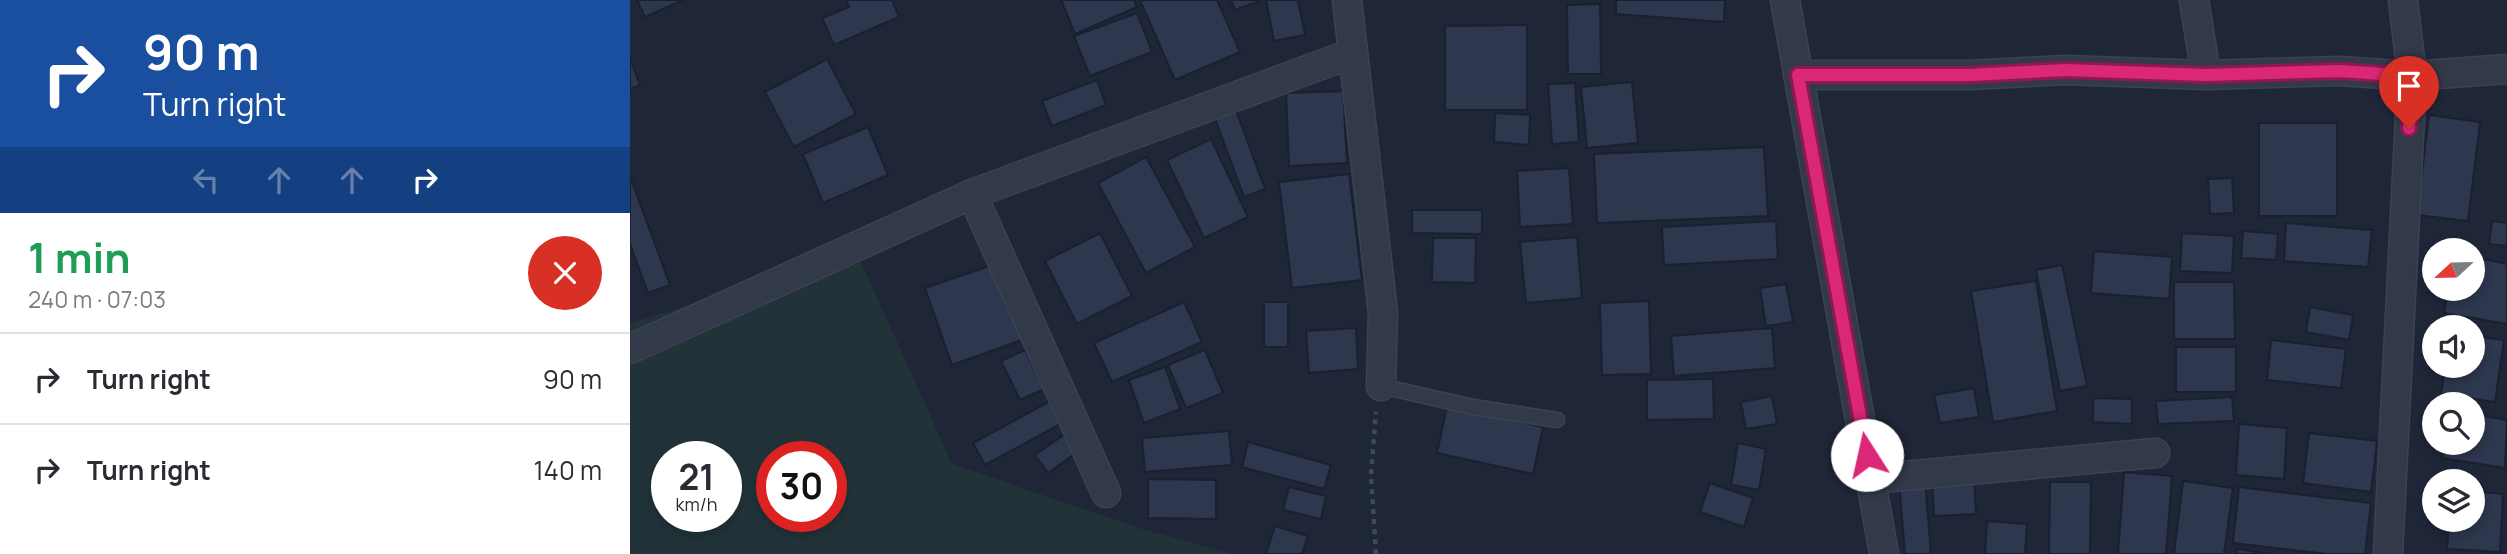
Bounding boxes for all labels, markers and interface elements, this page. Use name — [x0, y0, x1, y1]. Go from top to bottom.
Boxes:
text: 90 m — [143, 18, 260, 85]
icon: right — [28, 28, 119, 119]
pin — [2379, 56, 2439, 128]
icon: arrive — [2390, 67, 2428, 105]
text: Turn right — [143, 82, 286, 126]
icon: left — [187, 161, 225, 199]
icon: ahead — [260, 161, 298, 199]
icon: ahead — [333, 161, 371, 199]
icon: right — [406, 161, 444, 199]
text: 1 min — [28, 228, 131, 286]
button: close — [528, 236, 602, 310]
north arrow — [2422, 238, 2485, 301]
map controls — [2422, 238, 2485, 532]
text: 240 m · 07:03 — [28, 283, 166, 315]
button: sound — [2422, 315, 2485, 378]
icon: right — [28, 360, 66, 398]
text: Turn right — [87, 361, 211, 397]
text: 90 m — [543, 361, 602, 397]
button: search — [2422, 392, 2485, 455]
position arrow — [1830, 418, 1904, 492]
speed limit sign: 30 — [756, 441, 847, 532]
icon: right — [28, 451, 66, 489]
text: Turn right — [87, 452, 211, 488]
text: 140 m — [533, 452, 602, 488]
text: 21 — [678, 453, 715, 501]
button: layers — [2422, 469, 2485, 532]
text: km/h — [676, 492, 717, 516]

